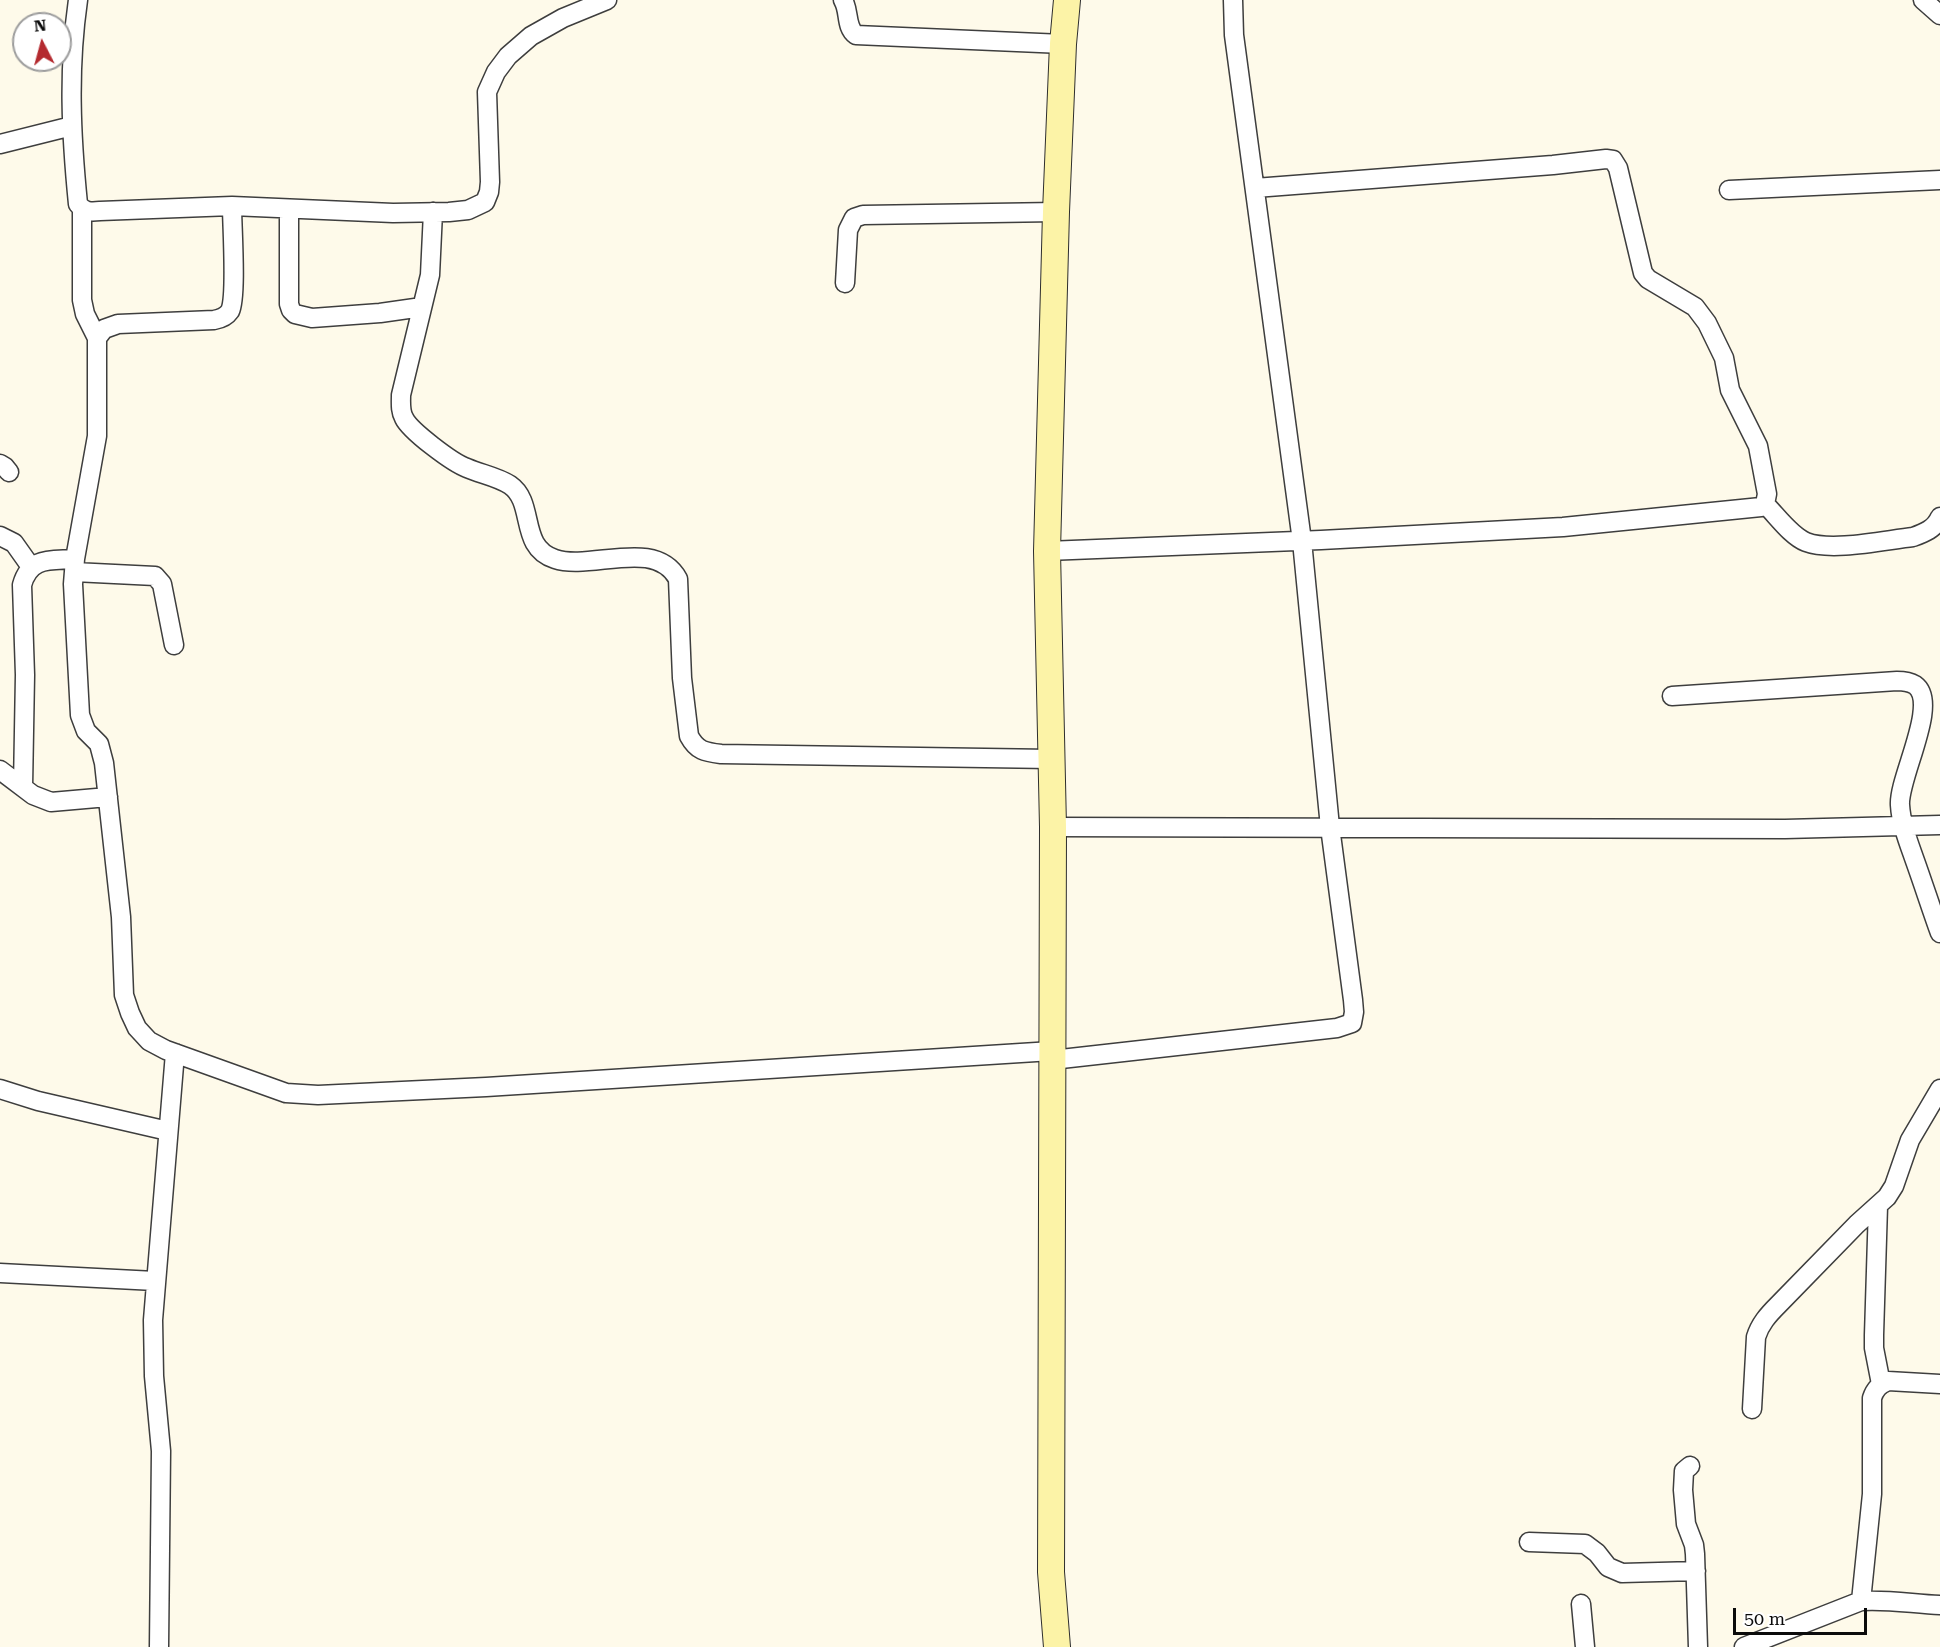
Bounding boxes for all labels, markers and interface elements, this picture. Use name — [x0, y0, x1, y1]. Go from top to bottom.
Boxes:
north arrow — [12, 12, 72, 72]
text: N — [33, 15, 47, 36]
scale bar — [1736, 1596, 1870, 1634]
text: 50 m — [1744, 1608, 1785, 1629]

